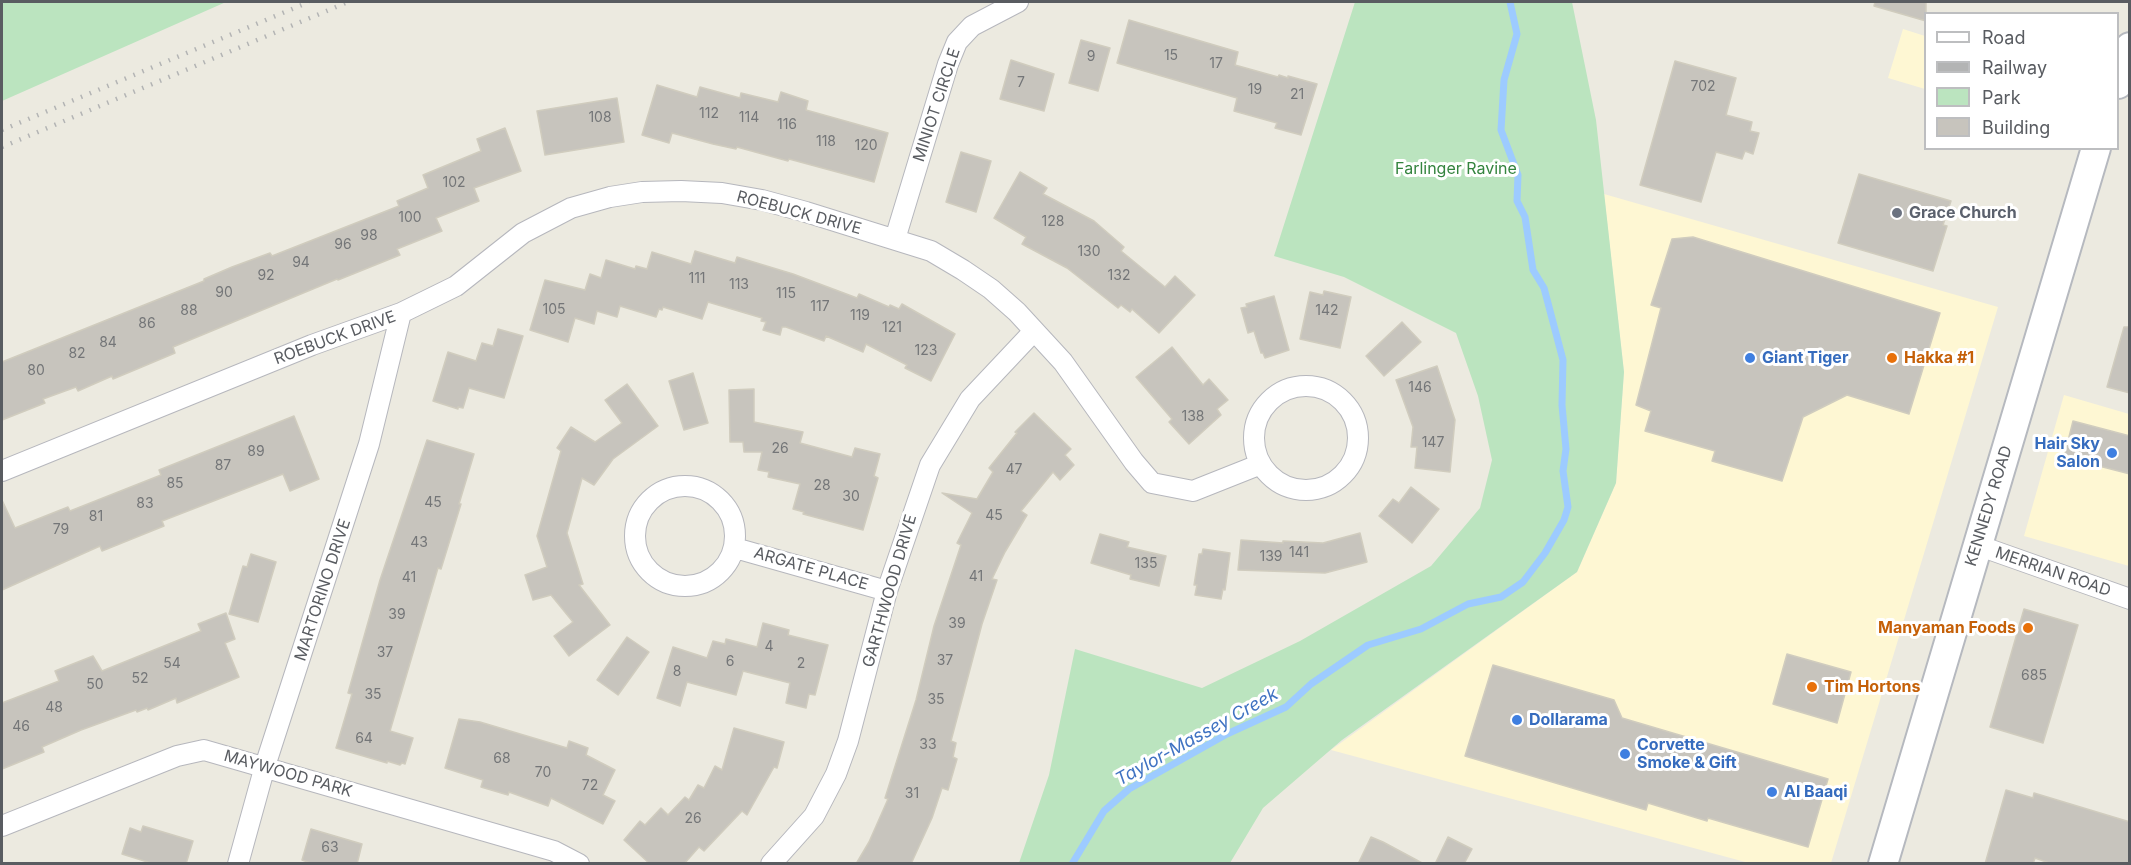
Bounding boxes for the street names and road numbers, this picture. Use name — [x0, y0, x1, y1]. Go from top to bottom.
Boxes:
street label: MINIOT CIRCLE — [910, 46, 964, 164]
street label: ROEBUCK DRIVE — [735, 187, 863, 239]
street label: ROEBUCK DRIVE — [271, 307, 399, 369]
street label: KENNEDY ROAD — [1962, 443, 2016, 569]
street label: GARTHWOOD DRIVE — [859, 512, 921, 670]
street label: MARTORINO DRIVE — [291, 517, 355, 663]
street label: ARGATE PLACE — [752, 543, 870, 595]
street label: MERRIAN ROAD — [1993, 543, 2113, 601]
street label: MAYWOOD PARK — [222, 747, 354, 801]

